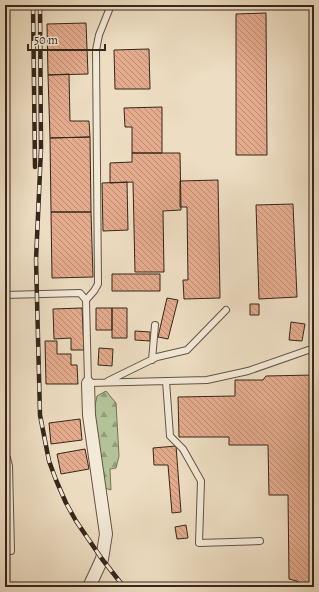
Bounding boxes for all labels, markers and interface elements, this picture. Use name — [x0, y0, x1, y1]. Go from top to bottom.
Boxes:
scale bar — [28, 26, 105, 52]
text: 50 m — [34, 32, 58, 48]

